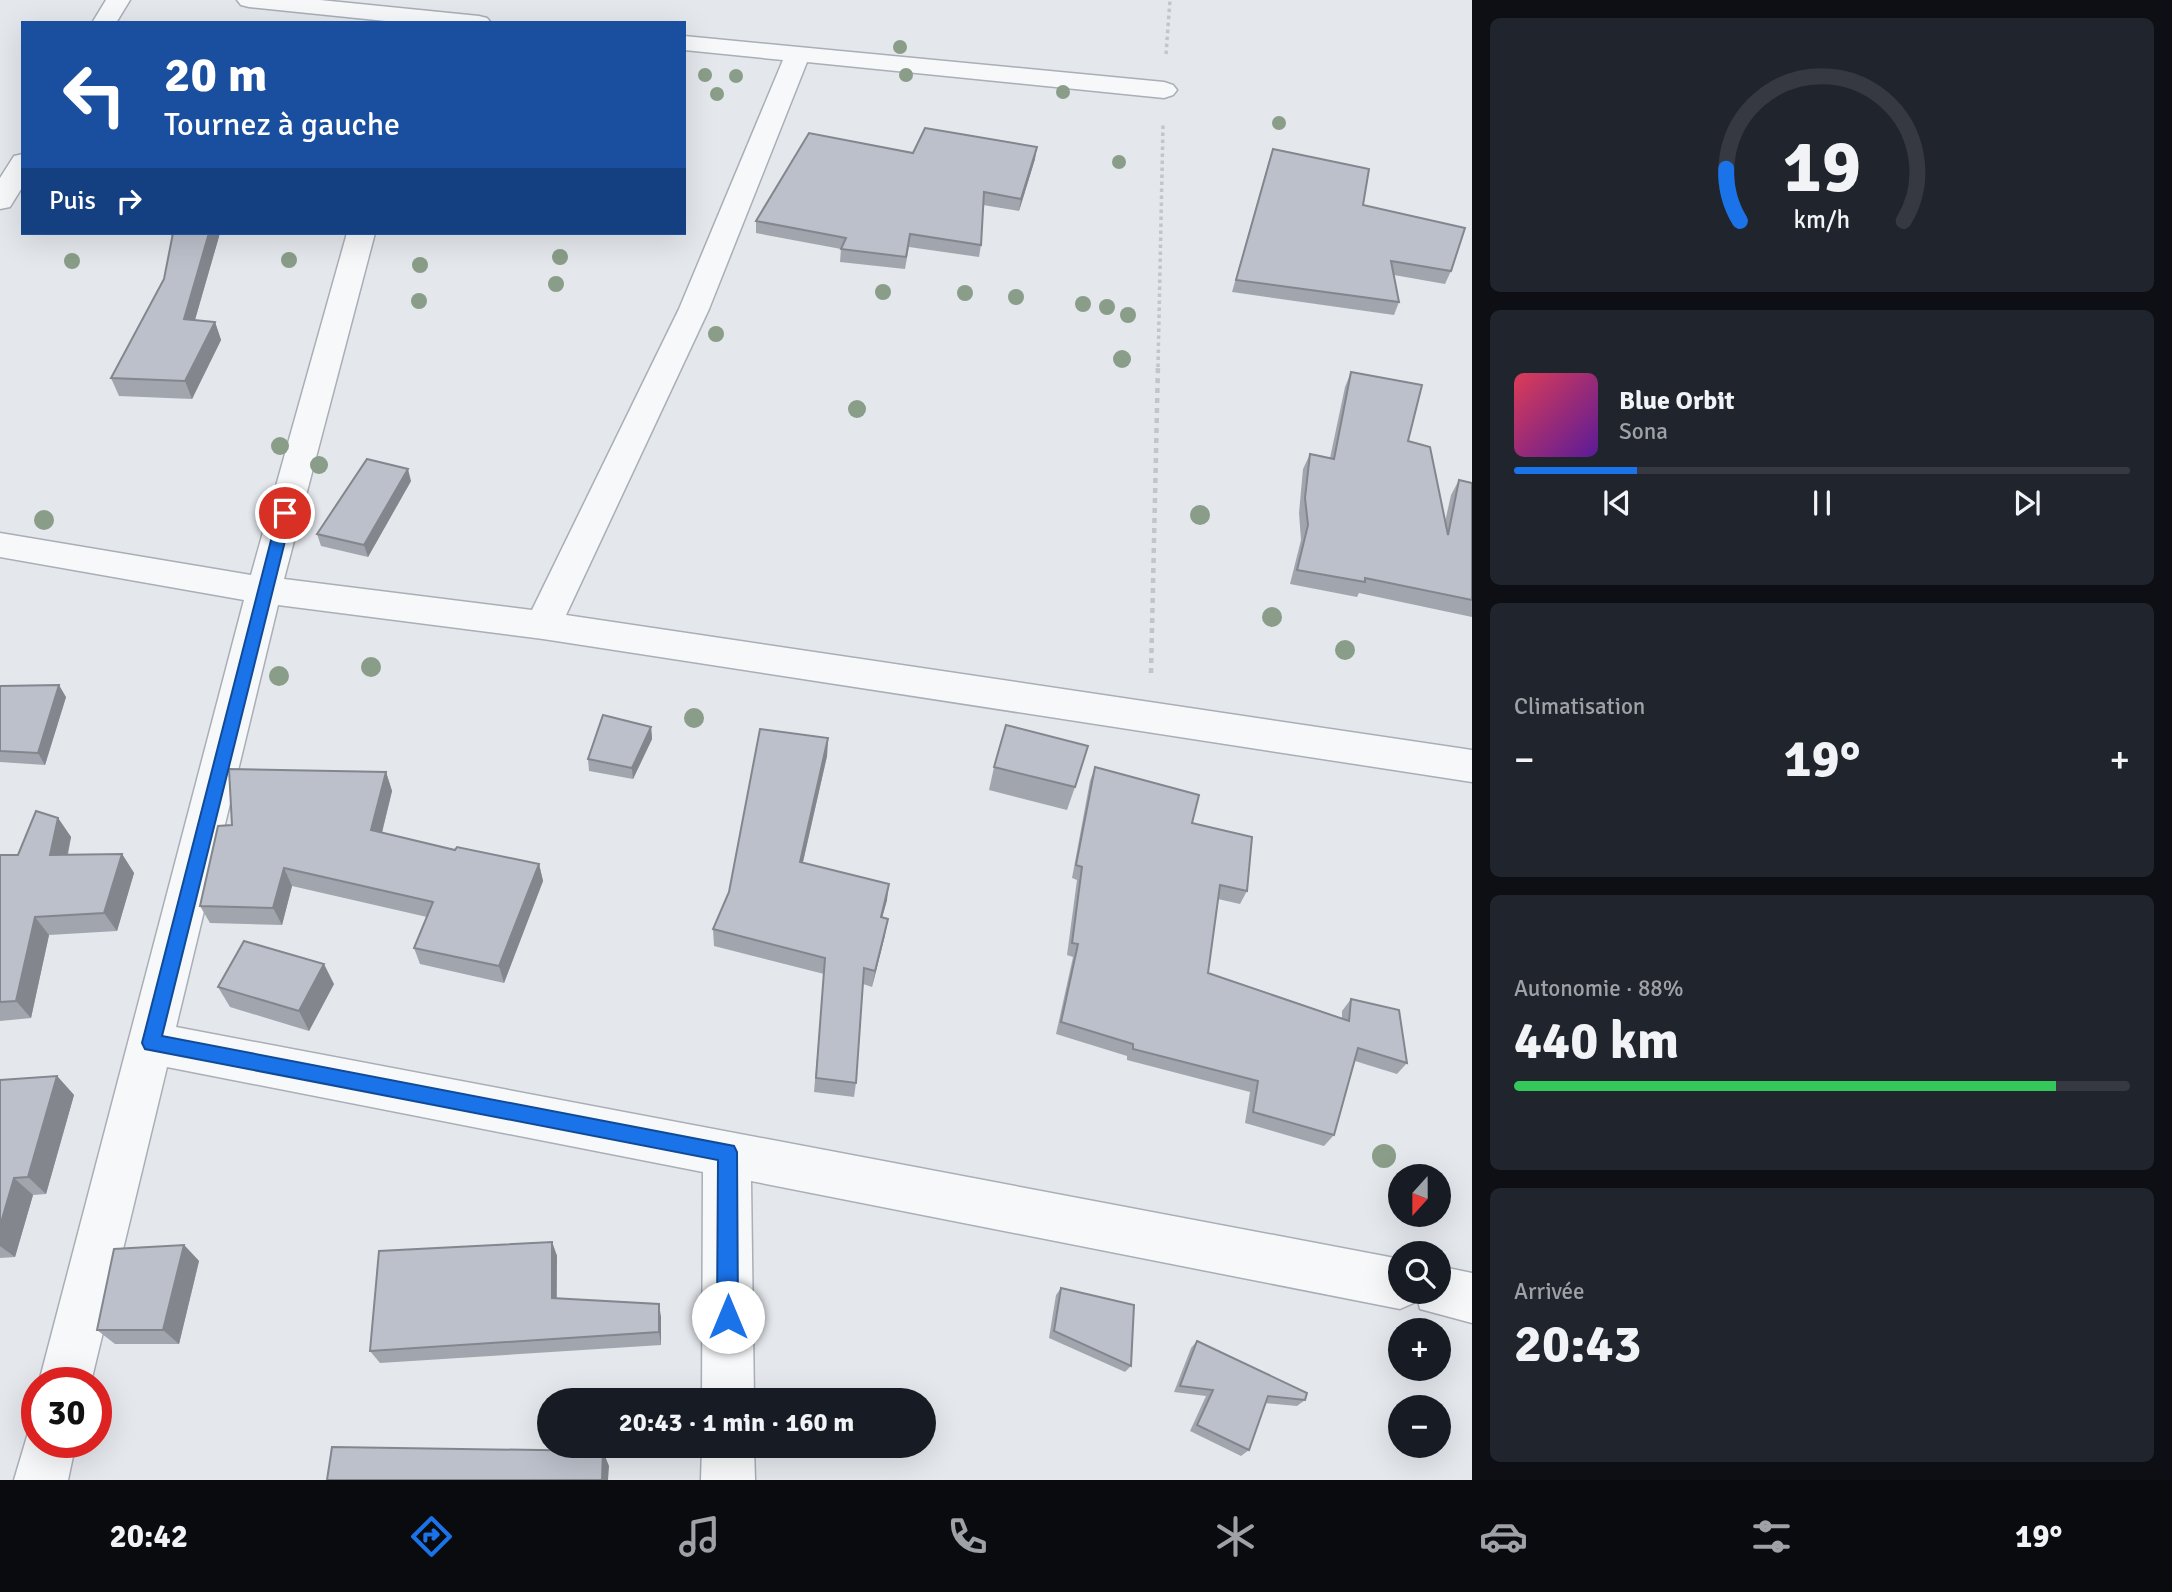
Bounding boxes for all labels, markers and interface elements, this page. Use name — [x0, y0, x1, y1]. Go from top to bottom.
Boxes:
text: 20 m — [164, 45, 267, 105]
icon: left — [49, 49, 140, 140]
text: Tournez à gauche — [164, 105, 400, 144]
text: 19 — [1783, 124, 1861, 213]
icon: right — [110, 182, 148, 220]
text: Puis — [49, 185, 96, 217]
text: km/h — [1794, 204, 1850, 235]
text: Blue Orbit — [1619, 385, 1735, 417]
text: Sona — [1619, 417, 1668, 446]
pin — [255, 483, 315, 543]
icon: previous — [1598, 484, 1636, 522]
icon: pause — [1803, 484, 1841, 522]
icon: next — [2008, 484, 2046, 522]
icon: arrive — [266, 494, 304, 532]
text: Climatisation — [1514, 692, 1645, 721]
text: 19° — [1784, 727, 1860, 791]
text: − — [1514, 736, 1535, 783]
text: + — [2109, 736, 2130, 783]
text: Autonomie · 88% — [1514, 974, 1684, 1003]
text: 440 km — [1514, 1009, 1679, 1073]
north arrow — [1388, 1164, 1451, 1227]
map controls — [1388, 1164, 1451, 1458]
button: search — [1388, 1241, 1451, 1304]
text: Arrivée — [1514, 1277, 1585, 1306]
position arrow — [691, 1280, 765, 1354]
text: 20:43 — [1514, 1312, 1642, 1376]
button: + — [1388, 1318, 1451, 1381]
speed limit sign: 30 — [21, 1367, 112, 1458]
button: − — [1388, 1395, 1451, 1458]
text: 20:43 · 1 min · 160 m — [619, 1407, 854, 1439]
icon: directions — [407, 1512, 456, 1561]
icon: music — [675, 1512, 724, 1561]
icon: phone — [943, 1512, 992, 1561]
icon: climate — [1211, 1512, 1260, 1561]
icon: car — [1479, 1512, 1528, 1561]
icon: filters — [1747, 1512, 1796, 1561]
text: 20:42 — [110, 1517, 188, 1556]
text: 19° — [2015, 1517, 2062, 1556]

